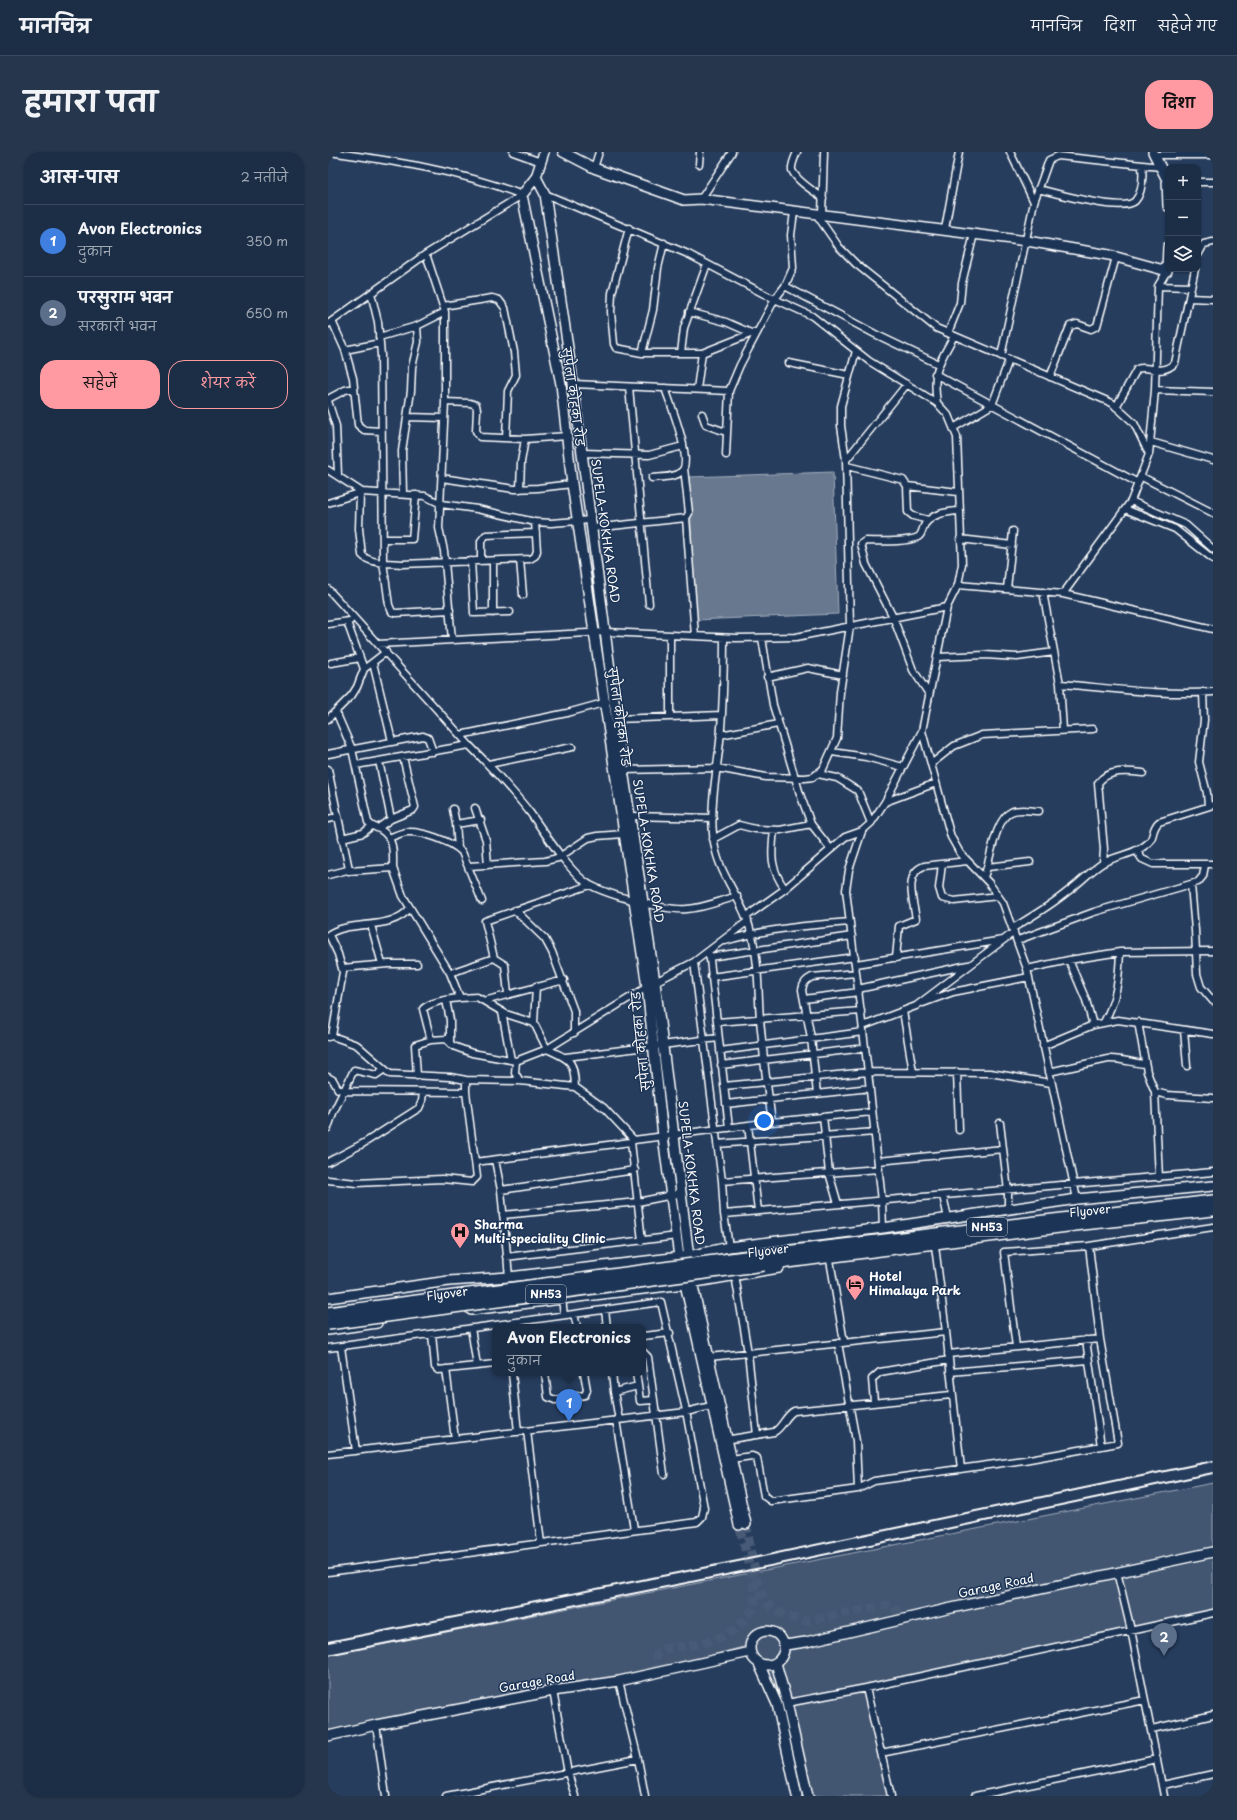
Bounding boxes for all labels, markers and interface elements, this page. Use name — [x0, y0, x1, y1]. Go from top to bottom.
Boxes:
text: मानचित्र — [20, 11, 91, 39]
text: मानचित्र — [1031, 15, 1082, 36]
text: दिशा — [1104, 15, 1136, 36]
text: सहेजे गए — [1158, 15, 1217, 36]
text: हमारा पता — [24, 79, 157, 122]
button: दिशा — [1145, 80, 1213, 129]
text: आस-पास — [40, 163, 119, 189]
map controls — [1165, 164, 1201, 272]
button: + — [1165, 164, 1201, 200]
text: 2 नतीजे — [241, 167, 288, 186]
button: − — [1165, 200, 1201, 236]
text: Avon Electronics — [78, 216, 202, 239]
text: 1 — [50, 231, 56, 250]
text: 350 m — [246, 231, 288, 250]
button: layers — [1165, 236, 1201, 272]
text: दुकान — [78, 241, 112, 260]
text: परसुराम भवन — [78, 285, 172, 308]
text: 2 — [48, 303, 58, 322]
text: 650 m — [246, 303, 288, 322]
text: सरकारी भवन — [78, 316, 157, 335]
street label: सुपेला कोहका रोड — [558, 345, 591, 449]
button: सहेजें — [40, 360, 160, 409]
button: शेयर करें — [168, 360, 288, 409]
street label: SUPELA-KOKHKA ROAD — [587, 458, 625, 604]
street label: सुपेला कोहका रोड — [604, 665, 637, 769]
street label: SUPELA-KOKHKA ROAD — [629, 778, 669, 924]
street label: सुपेला कोहका रोड — [625, 989, 654, 1093]
street label: SUPELA-KOKHKA ROAD — [674, 1100, 710, 1246]
your location — [754, 1111, 774, 1131]
street label: Flyover — [1068, 1199, 1112, 1221]
place label: Sharma Multi-speciality Clinic — [474, 1215, 606, 1247]
road number: NH53 — [967, 1218, 1007, 1236]
hospital icon: Sharma Multi-speciality Clinic — [449, 1221, 471, 1249]
street label: Flyover — [746, 1238, 790, 1261]
place label: Hotel Himalaya Park — [869, 1267, 961, 1299]
hotel icon: Hotel Himalaya Park — [844, 1273, 866, 1301]
street label: Flyover — [425, 1281, 469, 1305]
road number: NH53 — [526, 1285, 566, 1303]
popup — [492, 1324, 646, 1376]
text: Avon Electronics — [507, 1325, 631, 1348]
text: दुकान — [507, 1350, 541, 1369]
pin: 1 — [556, 1389, 582, 1422]
street label: Garage Road — [956, 1568, 1035, 1602]
pin: 2 — [1151, 1623, 1177, 1656]
street label: Garage Road — [497, 1665, 576, 1697]

